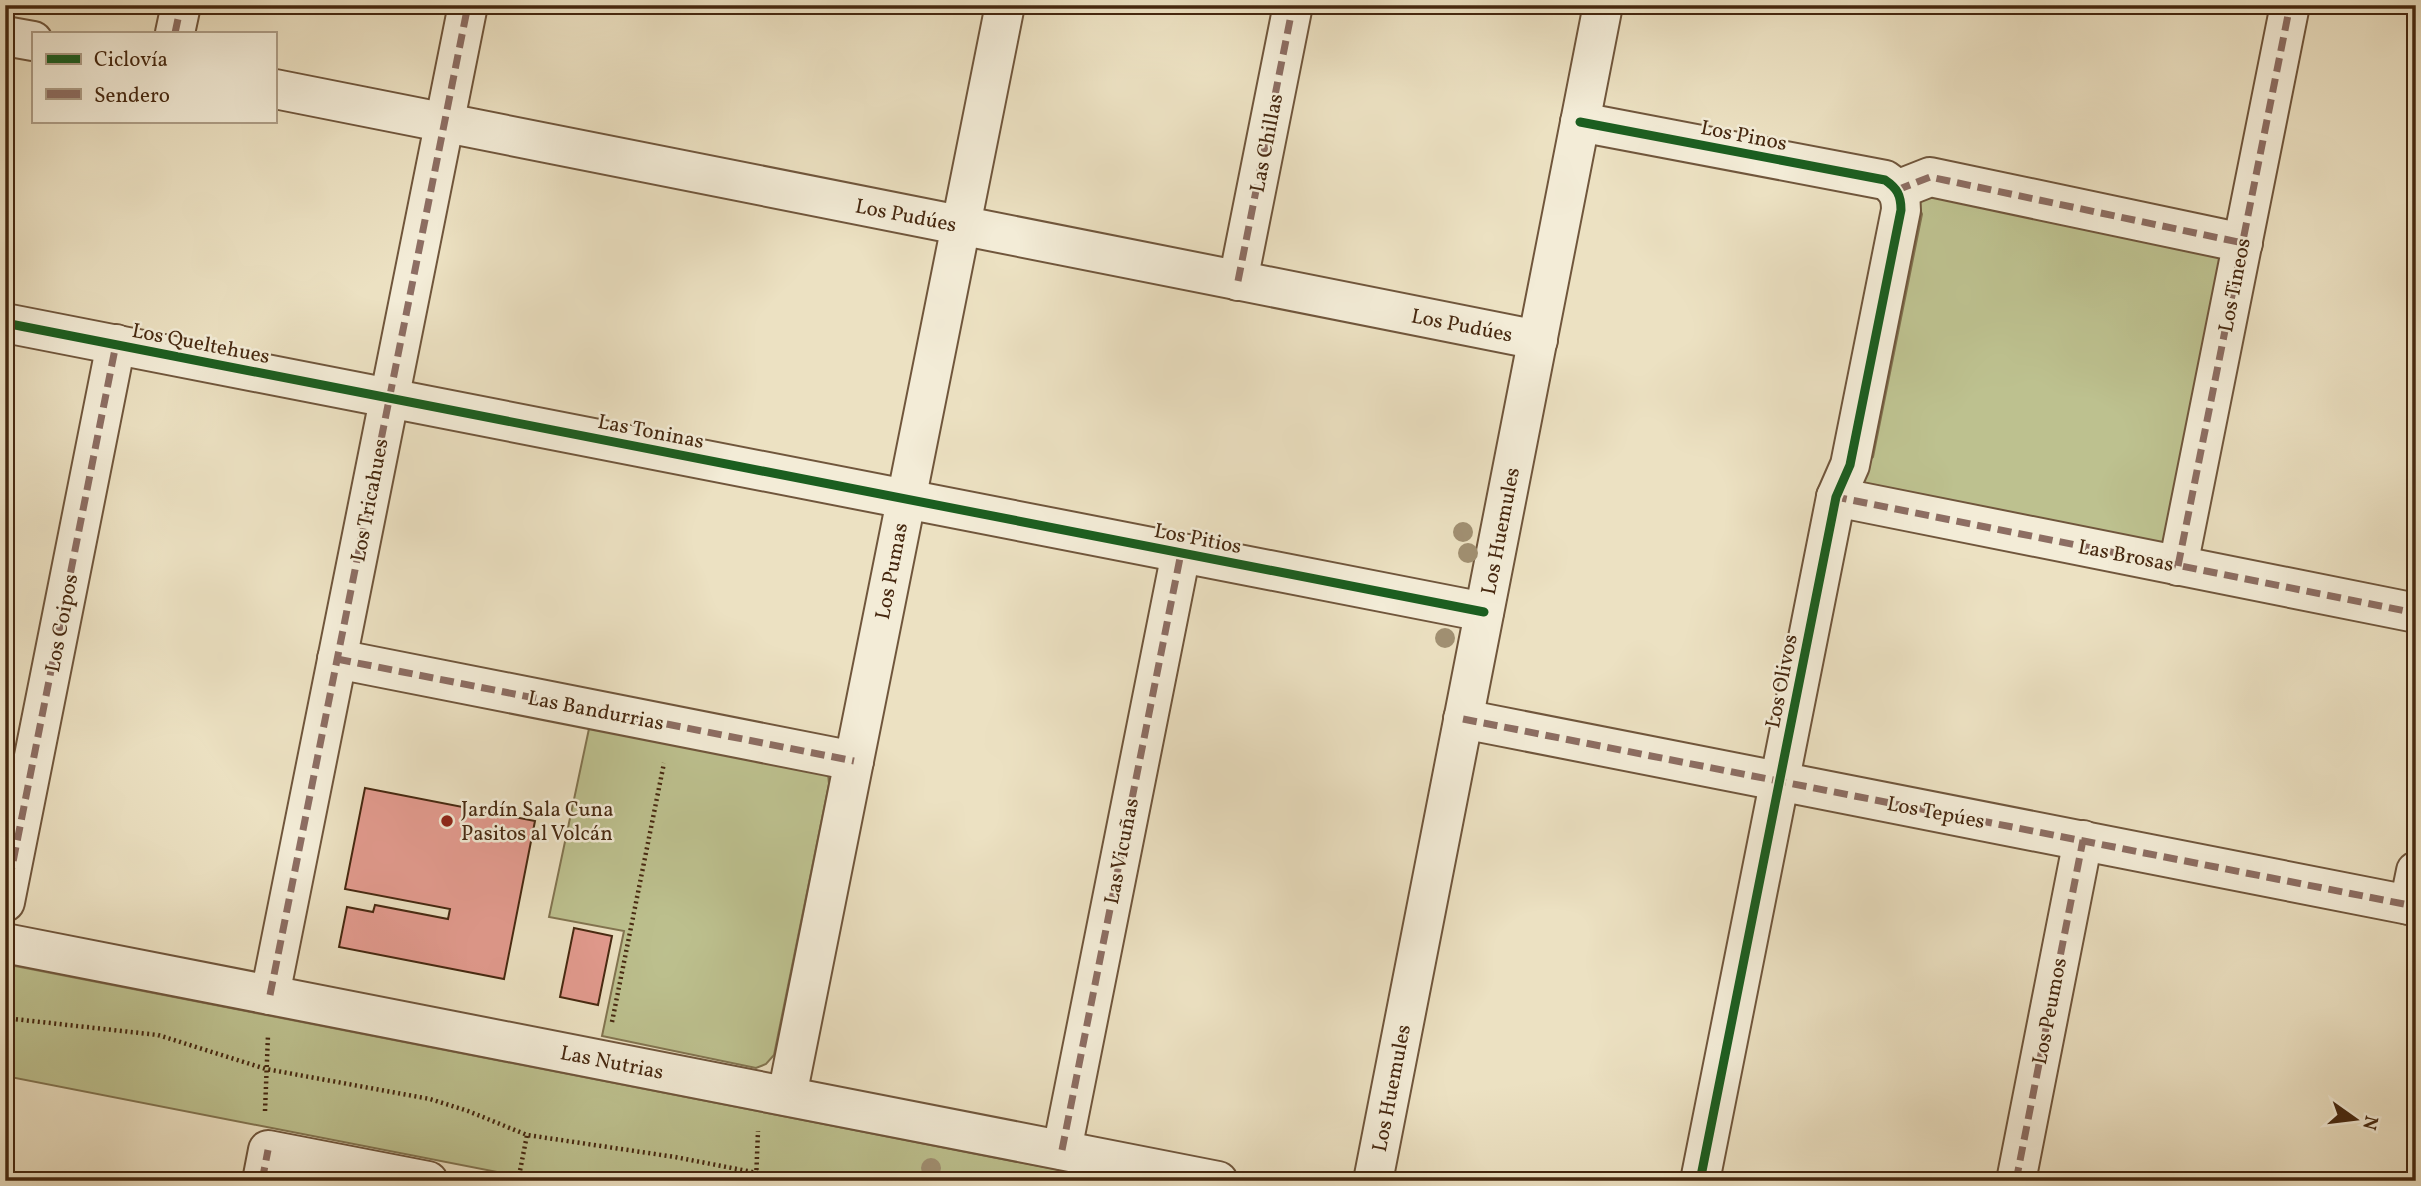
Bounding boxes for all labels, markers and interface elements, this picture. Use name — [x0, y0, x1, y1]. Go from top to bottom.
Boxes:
legend — [32, 32, 276, 122]
text: Ciclovía — [94, 46, 168, 75]
text: Sendero — [94, 82, 170, 111]
street label: Las Chillas — [1244, 91, 1291, 195]
street label: Los Pinos — [1698, 114, 1789, 159]
street label: Los Pudúes — [852, 192, 959, 241]
street label: Los Tineos — [2212, 236, 2259, 335]
street label: Los Pudúes — [1408, 302, 1515, 351]
street label: Los Queltehues — [129, 317, 272, 372]
street label: Las Toninas — [595, 408, 706, 457]
street label: Los Tricahues — [344, 436, 397, 565]
street label: Los Huemules — [1475, 465, 1528, 598]
street label: Los Pitios — [1152, 517, 1244, 562]
street label: Los Pumas — [869, 520, 916, 622]
street label: Las Brosas — [2075, 533, 2176, 580]
street label: Los Coipos — [39, 572, 86, 675]
street label: Los Olivos — [1759, 632, 1806, 731]
street label: Las Bandurrias — [525, 684, 666, 739]
street label: Los Tepúes — [1884, 790, 1987, 837]
place label: Jardín Sala Cuna Pasitos al Volcán — [461, 796, 614, 849]
street label: Las Vicuñas — [1098, 796, 1147, 907]
marker: Jardín Sala Cuna Pasitos al Volcán — [439, 813, 455, 829]
street label: Los Peumos — [2026, 955, 2075, 1067]
street label: Los Huemules — [1366, 1022, 1419, 1155]
street label: Las Nutrias — [558, 1039, 666, 1088]
north arrow — [2320, 1084, 2390, 1154]
text: N — [2355, 1113, 2384, 1133]

